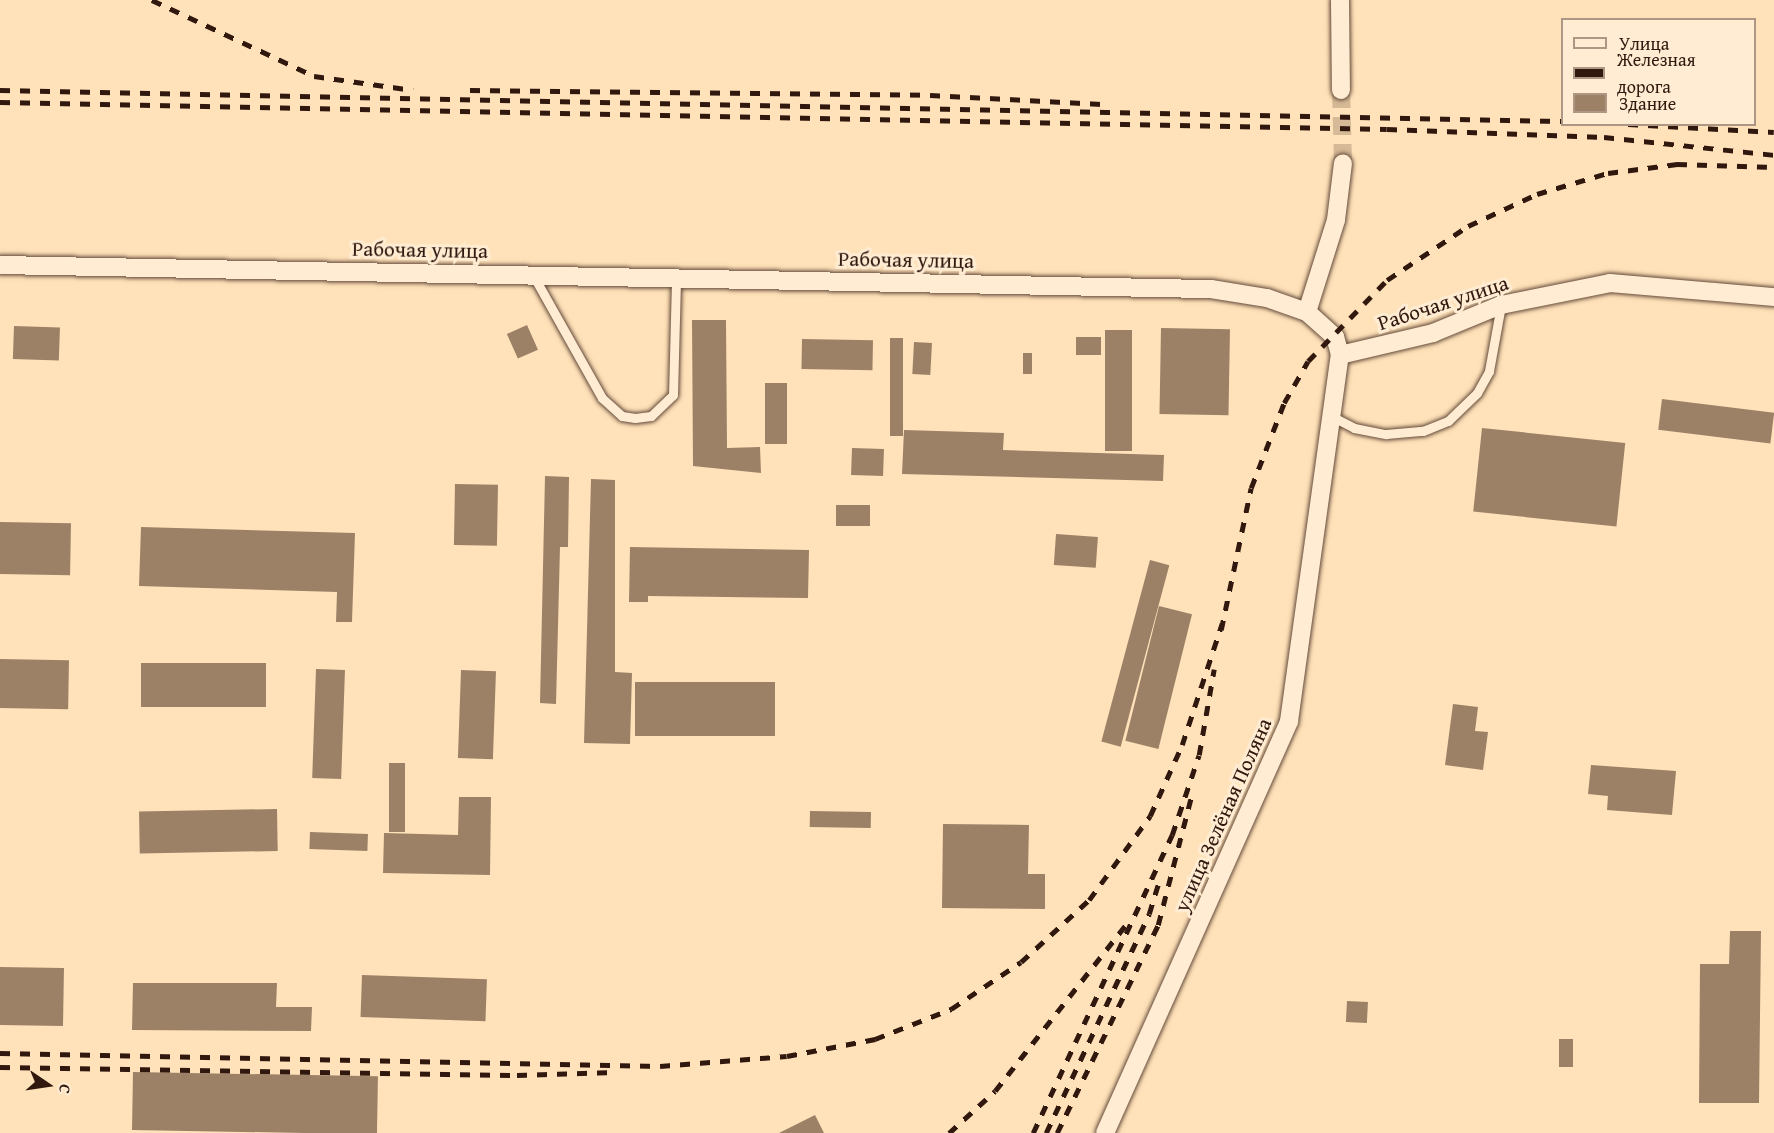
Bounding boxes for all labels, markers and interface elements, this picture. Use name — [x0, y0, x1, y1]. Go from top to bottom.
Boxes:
legend — [1561, 18, 1756, 126]
text: Улица — [1619, 30, 1669, 57]
text: Железная дорога — [1617, 46, 1696, 100]
text: Здание — [1619, 90, 1676, 117]
street label: Рабочая улица — [352, 236, 488, 264]
street label: Рабочая улица — [838, 246, 974, 274]
street label: Рабочая улица — [1374, 270, 1512, 336]
street label: улица Зелёная Поляна — [1169, 714, 1277, 916]
north arrow — [18, 1055, 78, 1115]
text: С — [53, 1082, 78, 1096]

